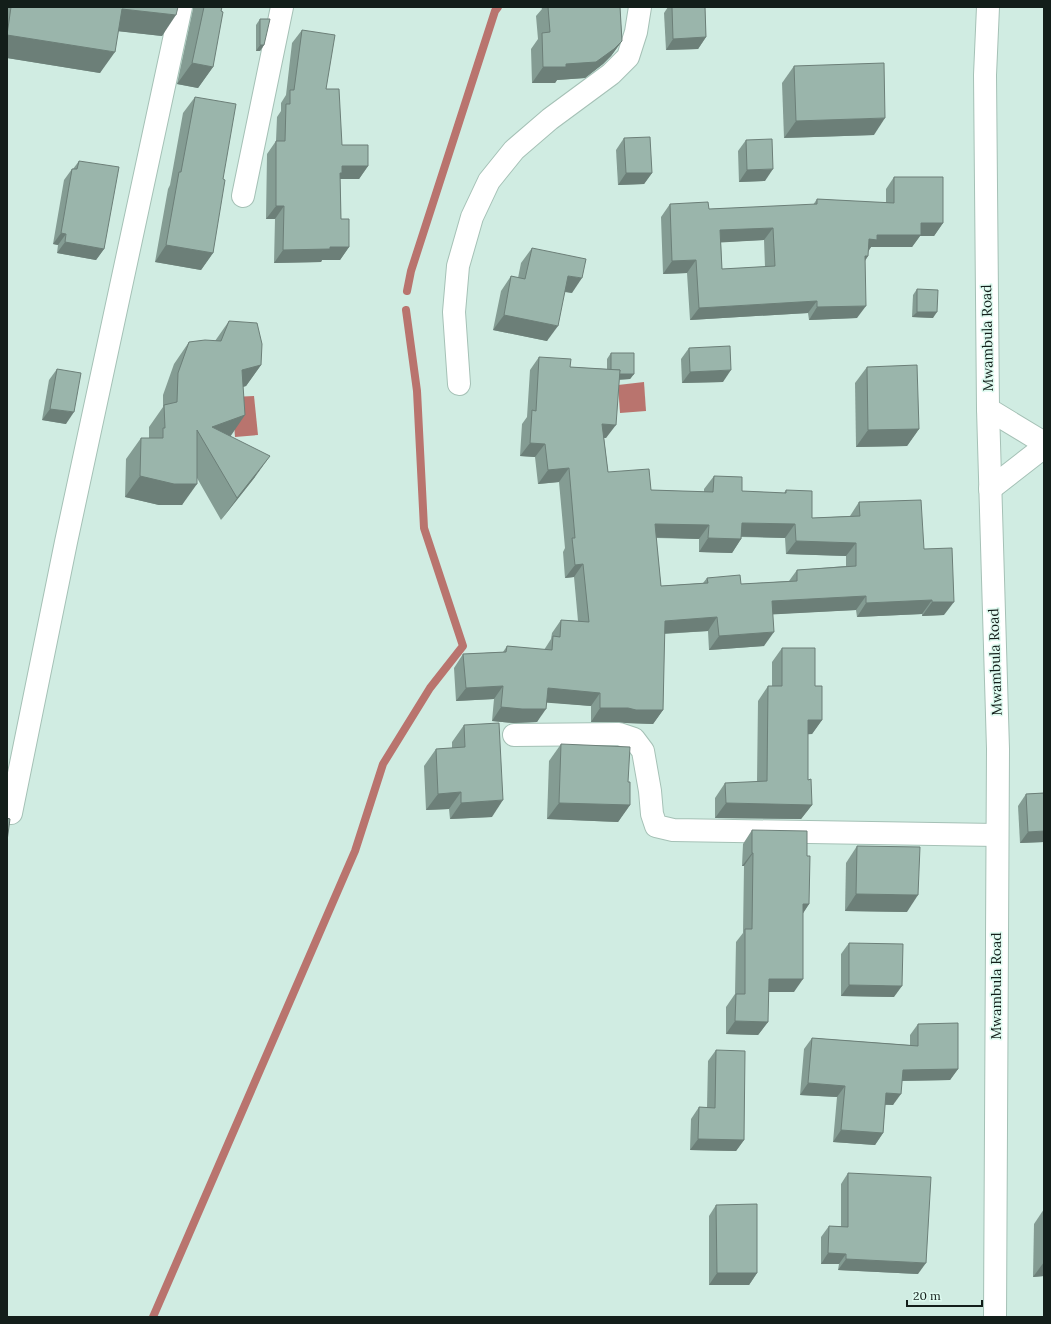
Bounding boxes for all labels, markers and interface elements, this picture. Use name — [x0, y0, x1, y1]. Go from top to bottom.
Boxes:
street label: Mwambula Road — [977, 284, 997, 392]
street label: Mwambula Road — [984, 608, 1006, 716]
street label: Mwambula Road — [987, 932, 1005, 1040]
scale bar — [907, 1282, 982, 1308]
text: 20 m — [913, 1288, 941, 1303]

